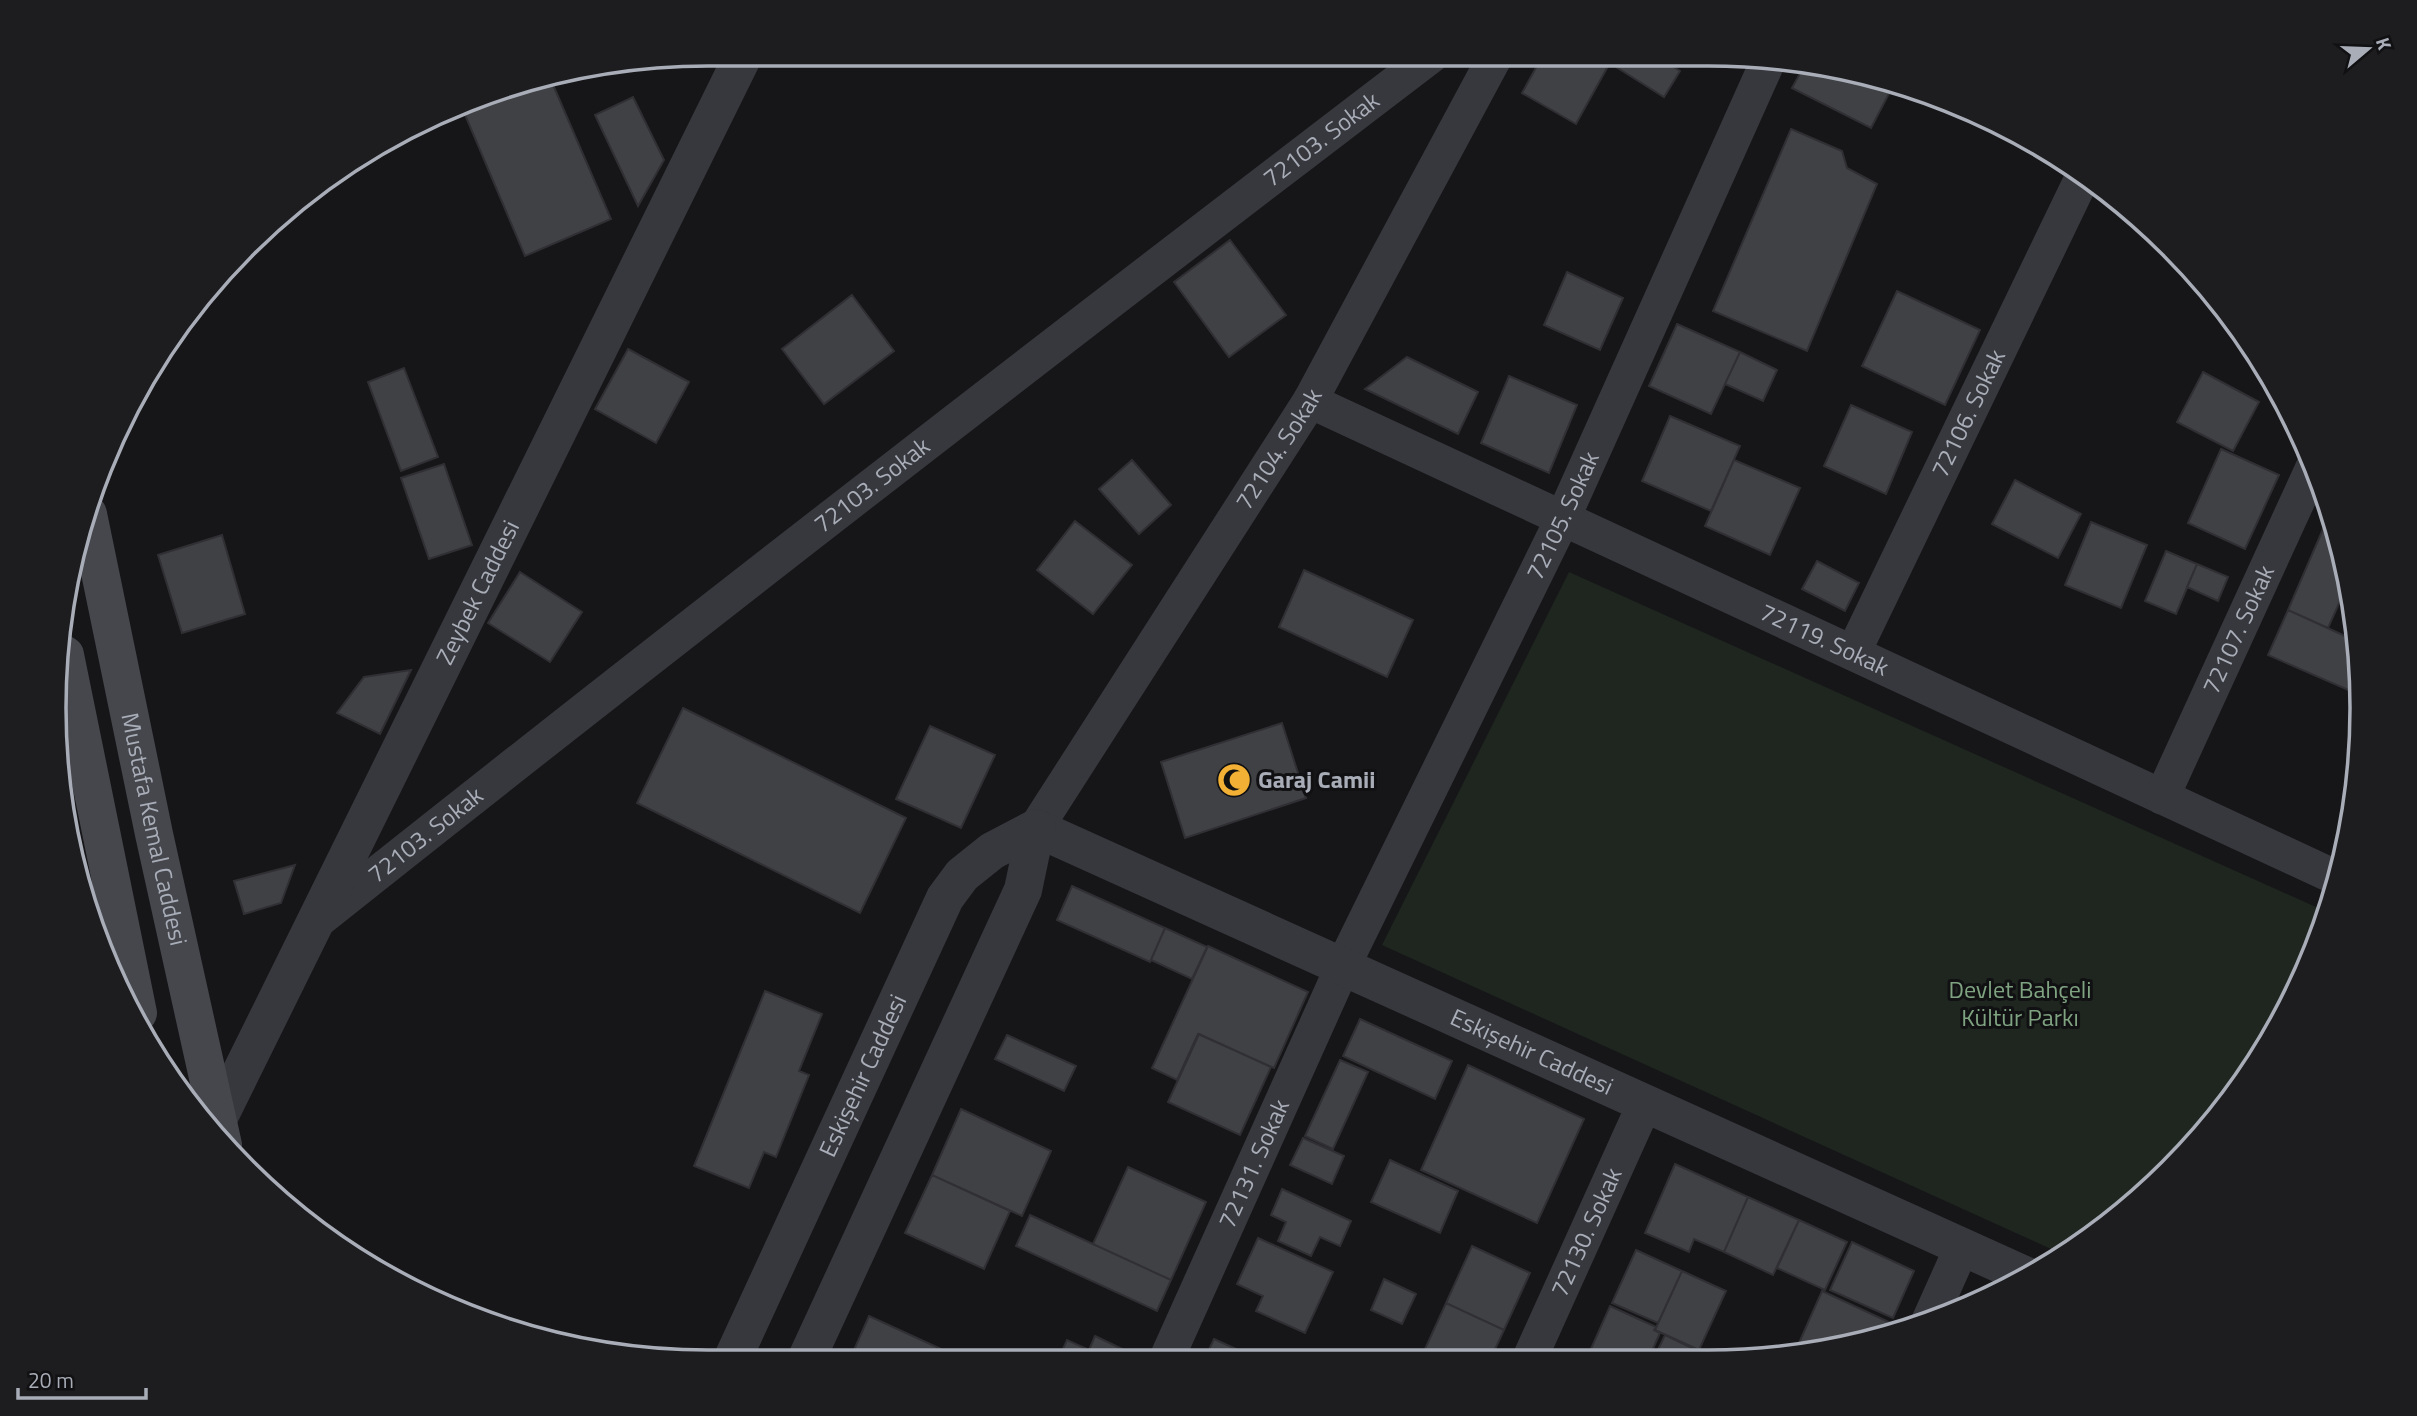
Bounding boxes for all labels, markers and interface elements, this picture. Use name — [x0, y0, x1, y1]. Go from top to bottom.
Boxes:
north arrow — [2333, 14, 2403, 84]
text: K — [2369, 33, 2400, 53]
street label: 72103. Sokak — [1255, 82, 1387, 195]
street label: 72106. Sokak — [1921, 342, 2014, 483]
street label: 72104. Sokak — [1226, 381, 1331, 517]
street label: 72103. Sokak — [806, 428, 938, 541]
street label: 72105. Sokak — [1516, 445, 1608, 586]
street label: Zeybek Caddesi — [426, 514, 528, 670]
street label: 72107. Sokak — [2193, 558, 2283, 700]
street label: 72119. Sokak — [1754, 593, 1895, 685]
street label: Mustafa Kemal Caddesi — [112, 709, 197, 949]
mosque icon: Garaj Camii — [1215, 761, 1253, 799]
place label: Garaj Camii — [1258, 761, 1375, 797]
street label: 72103. Sokak — [360, 777, 491, 891]
park label: Devlet Bahçeli Kültür Parkı — [1948, 971, 2092, 1035]
street label: Eskişehir Caddesi — [809, 988, 915, 1162]
street label: Eskişehir Caddesi — [1445, 999, 1619, 1104]
street label: 72131. Sokak — [1208, 1093, 1298, 1234]
street label: 72130. Sokak — [1541, 1161, 1631, 1302]
scale bar — [18, 1356, 145, 1400]
text: 20 m — [28, 1364, 74, 1396]

